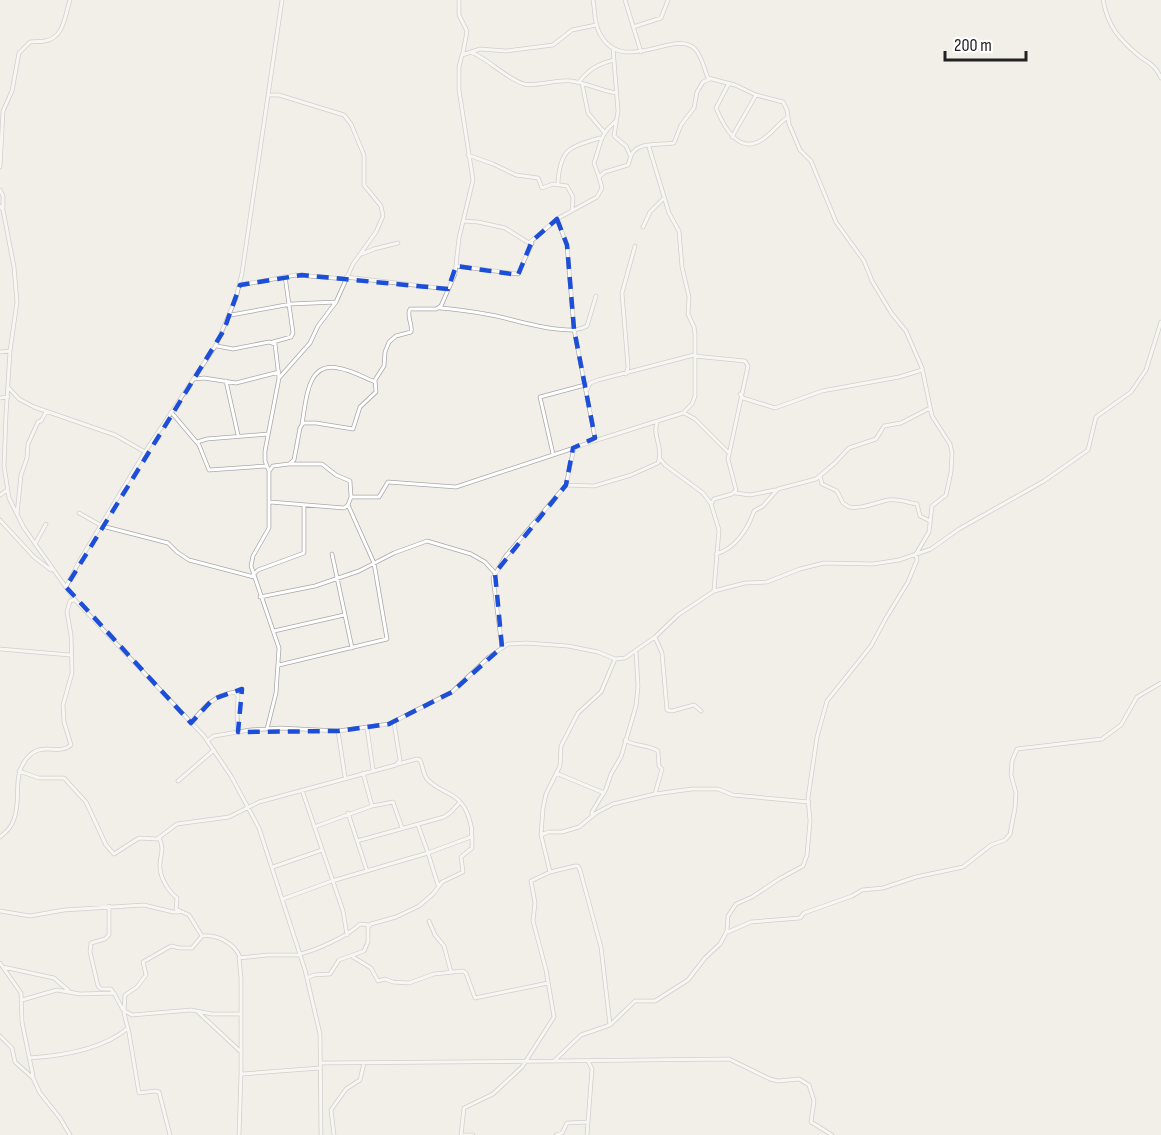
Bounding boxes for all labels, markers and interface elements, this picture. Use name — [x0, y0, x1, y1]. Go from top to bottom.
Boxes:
scale bar — [945, 24, 1026, 62]
text: 200 m — [954, 35, 992, 56]

